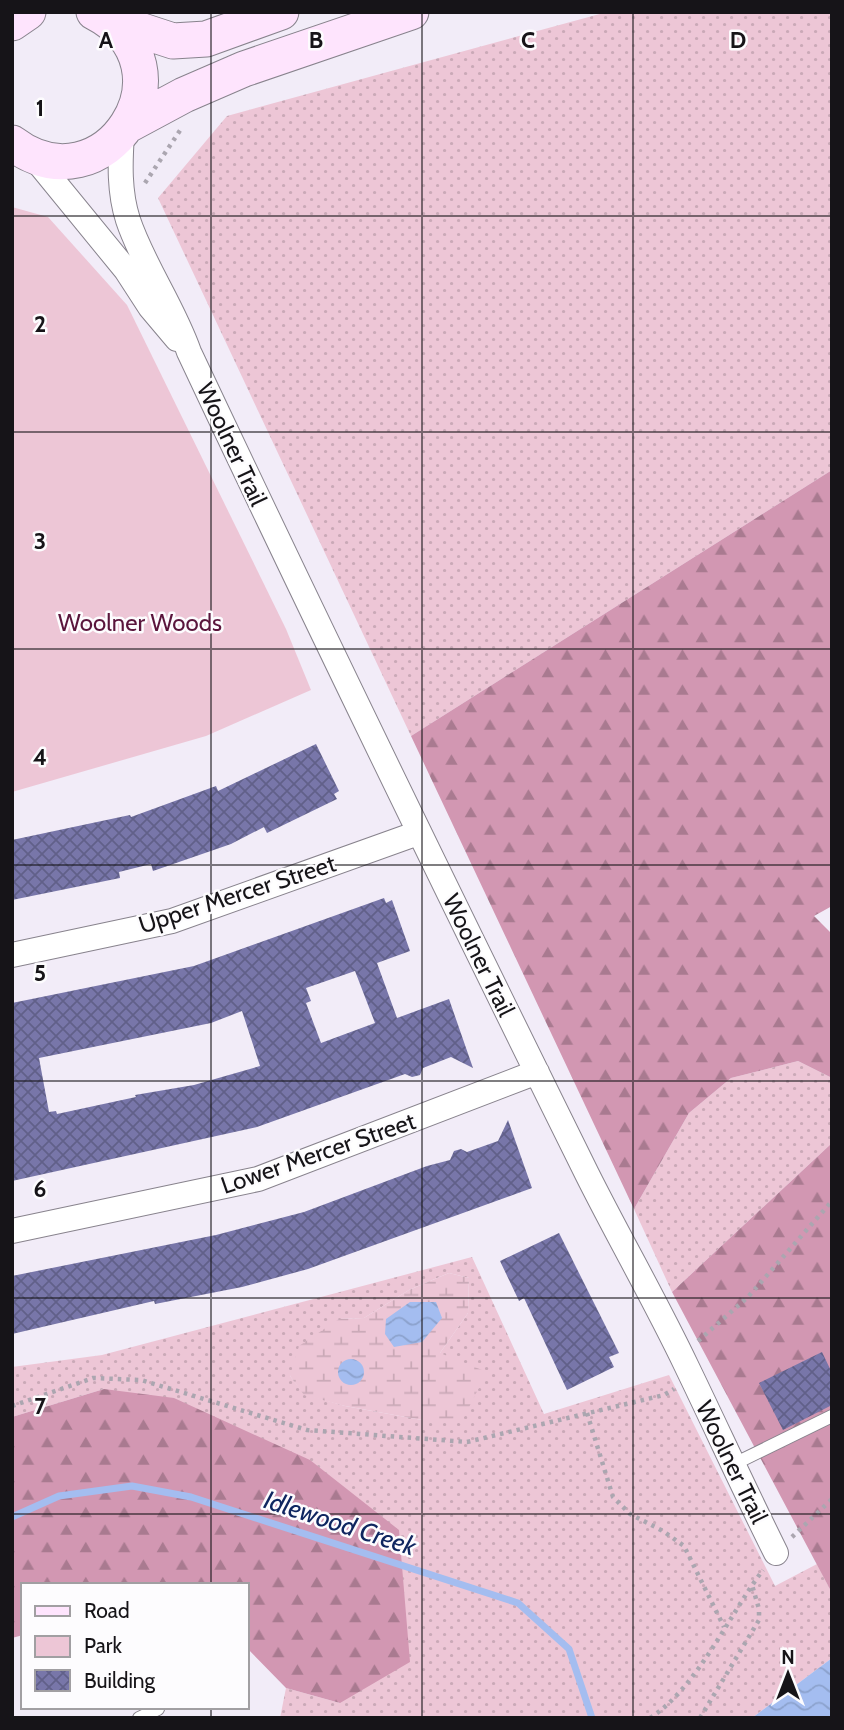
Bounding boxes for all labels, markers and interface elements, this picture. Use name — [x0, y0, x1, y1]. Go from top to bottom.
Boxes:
text: A — [99, 26, 114, 54]
text: B — [309, 26, 323, 54]
text: C — [521, 26, 535, 54]
text: D — [730, 26, 746, 54]
text: 1 — [36, 94, 44, 122]
text: 2 — [34, 310, 46, 338]
street label: Woolner Trail — [191, 378, 273, 511]
text: 3 — [34, 527, 46, 555]
park label: Woolner Woods — [58, 608, 222, 637]
text: 4 — [33, 743, 47, 771]
street label: Upper Mercer Street — [135, 848, 339, 940]
street label: Woolner Trail — [437, 889, 521, 1021]
text: 5 — [34, 959, 46, 987]
street label: Lower Mercer Street — [217, 1106, 419, 1200]
text: 6 — [34, 1175, 46, 1203]
text: 7 — [34, 1392, 46, 1420]
street label: Woolner Trail — [690, 1396, 774, 1528]
water label: Idlewood Creek — [260, 1483, 421, 1563]
legend — [21, 1583, 248, 1709]
text: Road — [84, 1598, 130, 1623]
text: Park — [84, 1633, 122, 1658]
north arrow — [753, 1639, 823, 1709]
text: N — [781, 1646, 795, 1669]
text: Building — [84, 1668, 156, 1693]

